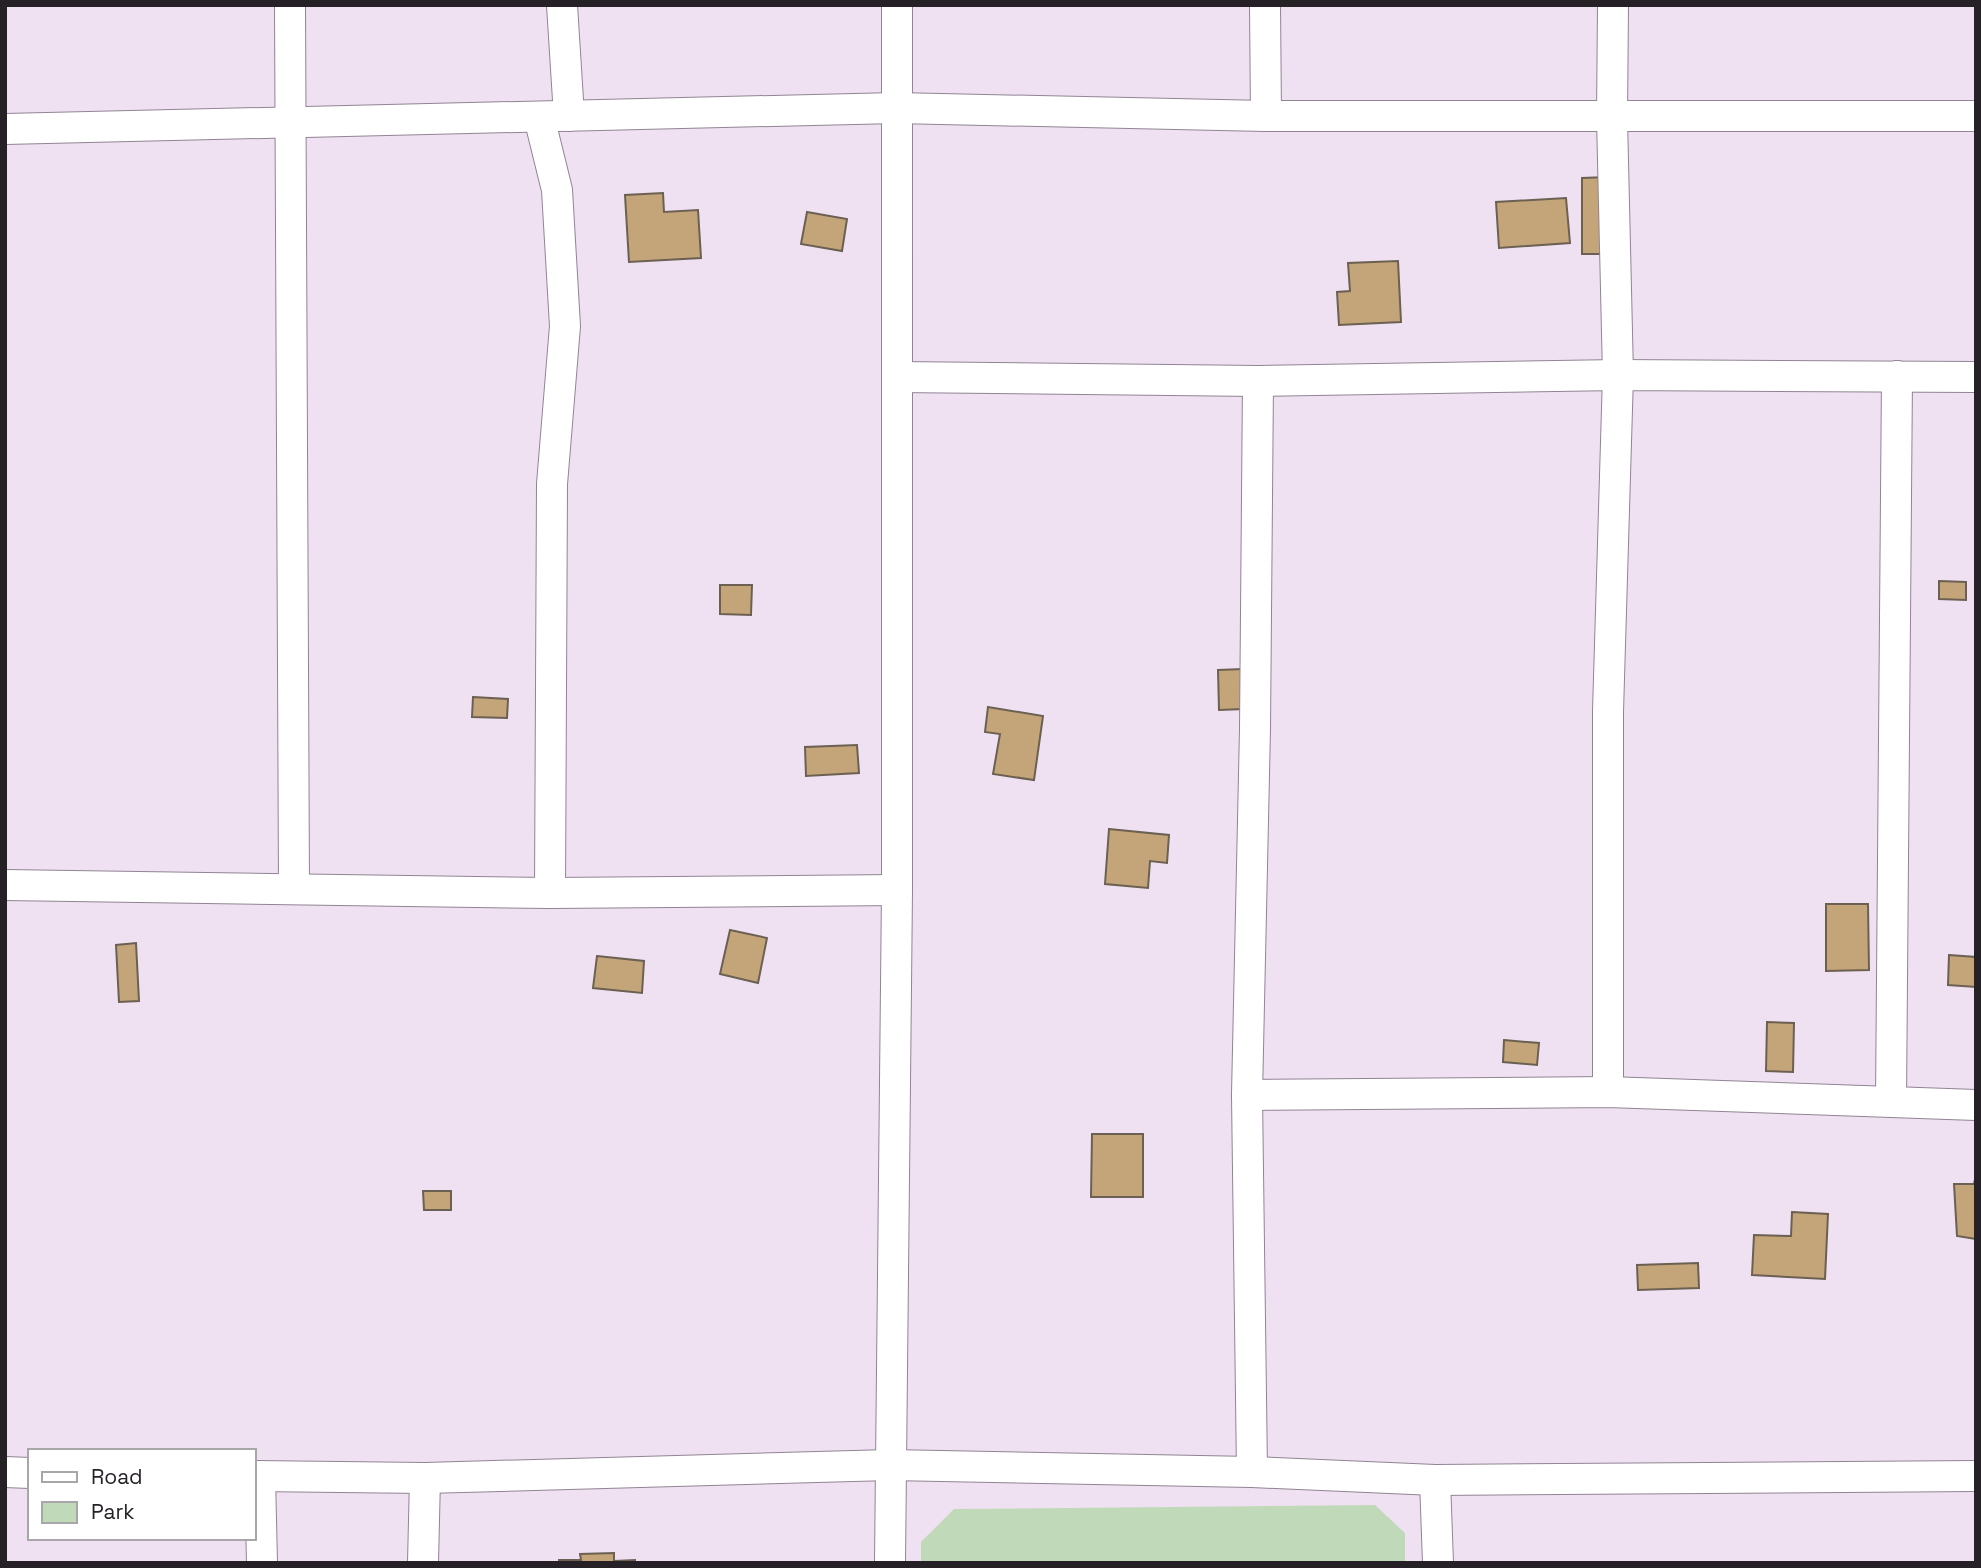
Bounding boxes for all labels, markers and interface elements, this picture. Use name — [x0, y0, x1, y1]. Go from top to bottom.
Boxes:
legend — [28, 1449, 256, 1540]
text: Road — [91, 1463, 143, 1490]
text: Park — [91, 1498, 135, 1525]

